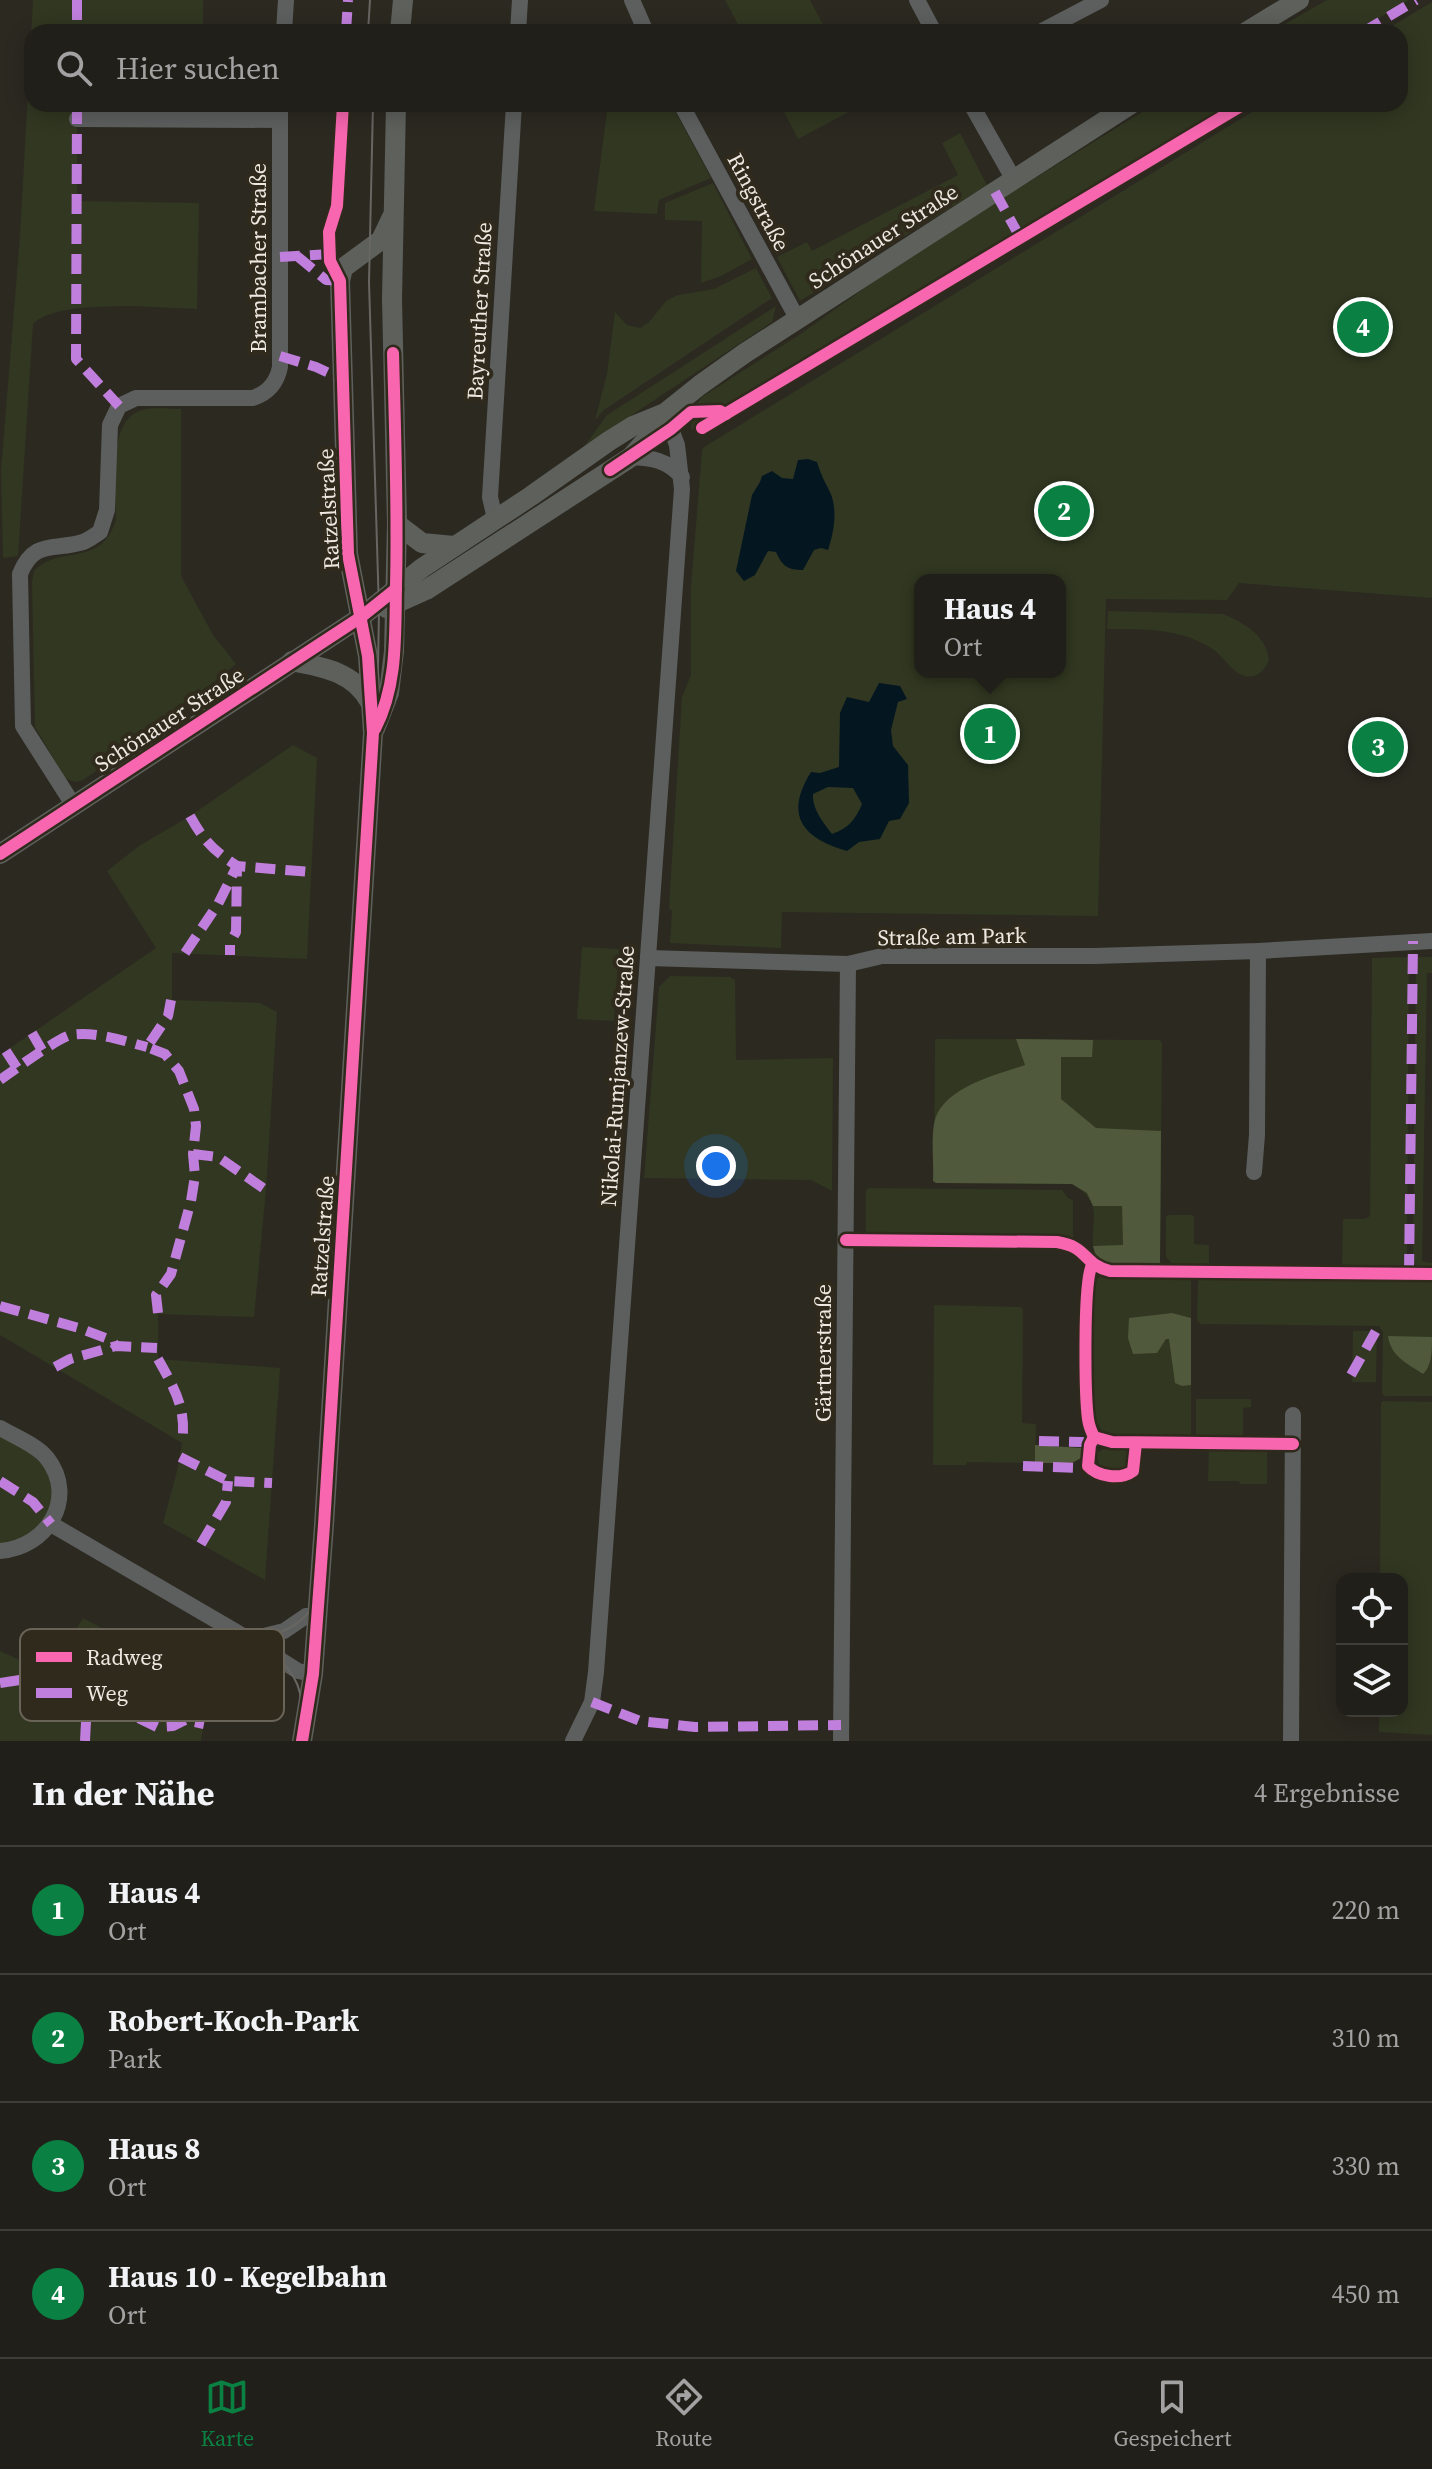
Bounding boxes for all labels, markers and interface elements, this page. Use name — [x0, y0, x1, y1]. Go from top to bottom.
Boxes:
search box — [24, 24, 1408, 112]
icon: search — [52, 46, 96, 90]
text: Hier suchen — [116, 48, 280, 89]
street label: Ringstraße — [721, 148, 797, 256]
street label: Brambacher Straße — [243, 163, 273, 353]
street label: Schönauer Straße — [802, 176, 964, 296]
street label: Bayreuther Straße — [459, 221, 499, 401]
pin: 4 — [1337, 297, 1389, 357]
street label: Ratzelstraße — [310, 448, 346, 570]
pin: 2 — [1038, 481, 1090, 541]
popup — [914, 574, 1066, 678]
text: Haus 4 — [944, 588, 1036, 629]
text: Ort — [944, 629, 982, 665]
street label: Schönauer Straße — [88, 659, 250, 779]
pin: 1 — [964, 704, 1016, 764]
pin: 3 — [1352, 717, 1404, 777]
street label: Straße am Park — [877, 920, 1028, 952]
street label: Nikolai-Rumjanzew-Straße — [593, 944, 641, 1208]
your location — [696, 1146, 736, 1186]
street label: Ratzelstraße — [303, 1174, 341, 1298]
street label: Gärtnerstraße — [808, 1284, 838, 1422]
map controls — [1336, 1573, 1408, 1717]
button: locate — [1336, 1573, 1408, 1645]
legend — [20, 1629, 284, 1721]
text: Radweg — [86, 1642, 163, 1672]
button: layers — [1336, 1645, 1408, 1717]
text: Weg — [86, 1678, 128, 1708]
text: In der Nähe — [32, 1770, 215, 1816]
text: 4 Ergebnisse — [1254, 1775, 1400, 1811]
text: Haus 4 — [108, 1872, 201, 1913]
text: 1 — [51, 1892, 65, 1928]
text: 220 m — [1332, 1892, 1400, 1928]
text: Ort — [108, 1913, 146, 1949]
text: Robert-Koch-Park — [108, 2000, 359, 2041]
text: 2 — [51, 2020, 65, 2056]
text: 310 m — [1332, 2020, 1400, 2056]
text: Park — [108, 2041, 161, 2077]
text: Haus 8 — [108, 2128, 201, 2169]
text: 3 — [51, 2148, 65, 2184]
text: 330 m — [1332, 2148, 1400, 2184]
text: Ort — [108, 2169, 146, 2205]
text: Haus 10 - Kegelbahn — [108, 2256, 387, 2297]
text: 4 — [51, 2276, 65, 2312]
text: 450 m — [1332, 2276, 1400, 2312]
text: Ort — [108, 2297, 146, 2333]
tab: Karte — [201, 2375, 254, 2453]
tab: Route — [655, 2375, 712, 2453]
tab: Gespeichert — [1113, 2375, 1231, 2453]

